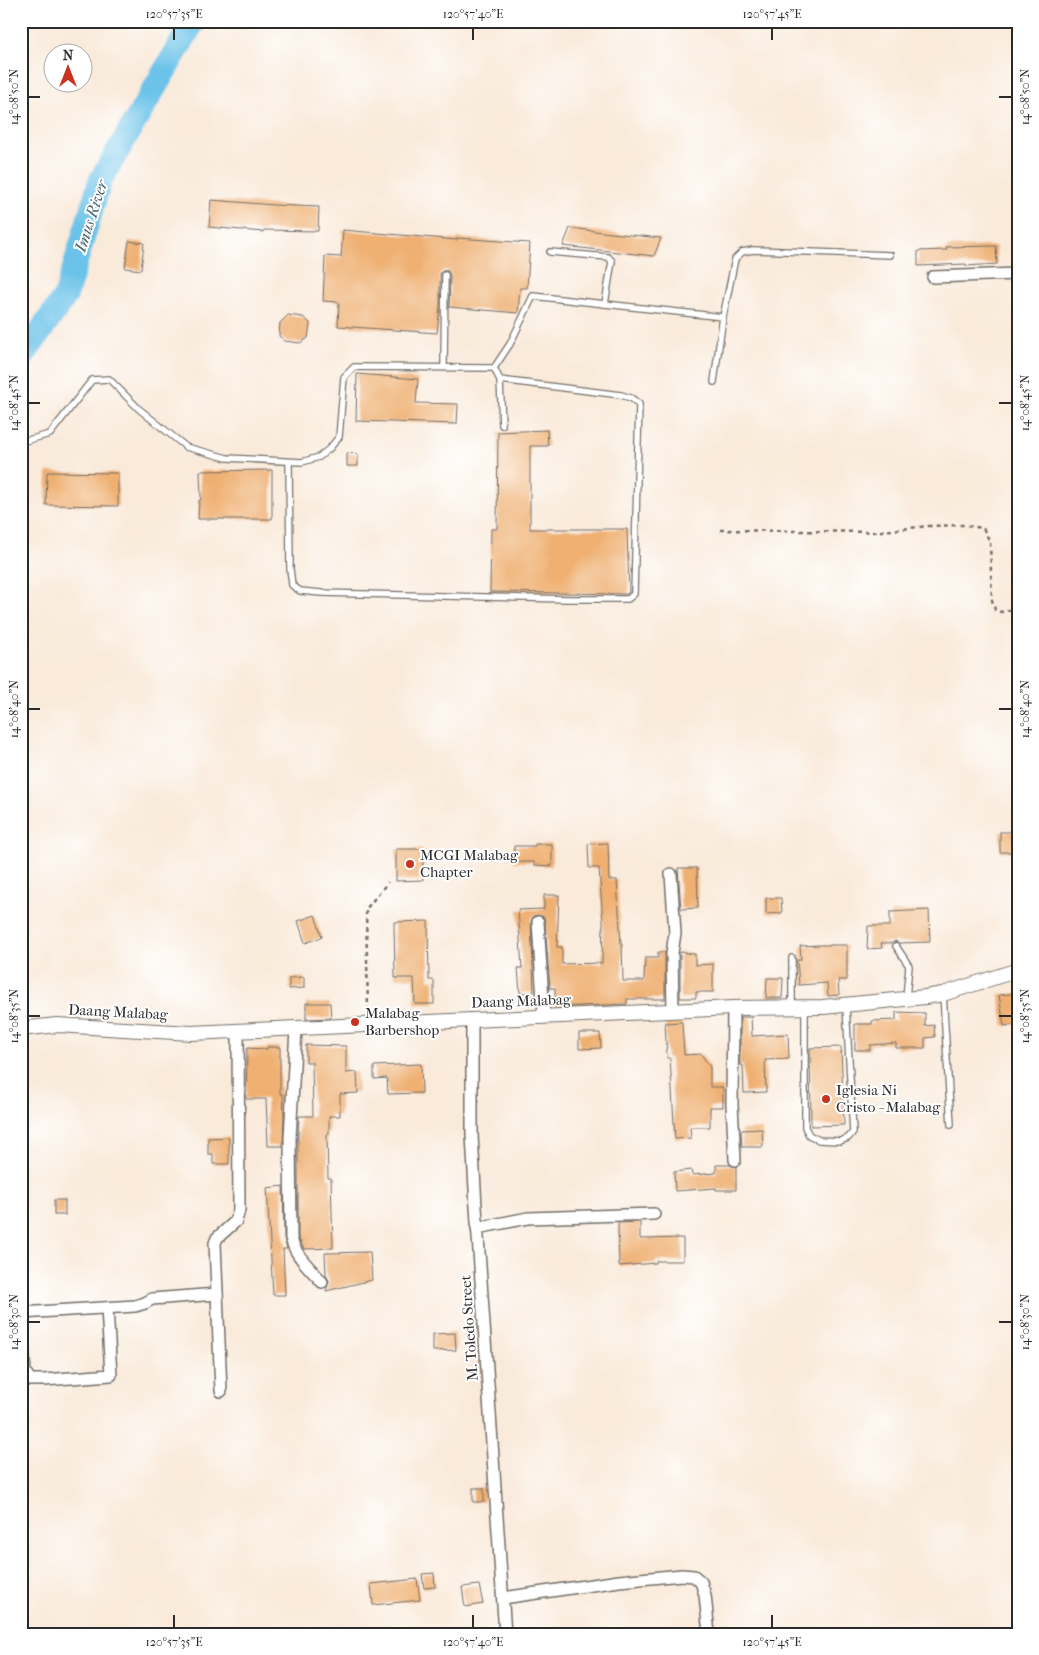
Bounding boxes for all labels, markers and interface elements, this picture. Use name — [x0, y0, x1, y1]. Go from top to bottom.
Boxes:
text: 120°57'35"E — [145, 7, 203, 21]
text: 120°57'40"E — [443, 7, 503, 21]
text: 120°57'45"E — [743, 7, 801, 21]
north arrow — [42, 42, 92, 92]
text: N — [63, 47, 74, 64]
text: 14°08'50"N — [7, 69, 21, 125]
text: 14°08'50"N — [1018, 69, 1032, 125]
water label: Imus River — [70, 176, 112, 255]
text: 14°08'45"N — [7, 375, 21, 431]
text: 14°08'45"N — [1018, 375, 1032, 431]
text: 14°08'40"N — [7, 680, 21, 738]
text: 14°08'40"N — [1018, 680, 1032, 738]
place label: MCGI Malabag Chapter — [420, 846, 519, 881]
marker: MCGI Malabag Chapter — [404, 858, 416, 870]
text: 14°08'35"N — [7, 989, 21, 1043]
text: 14°08'35"N — [1018, 989, 1032, 1043]
street label: Daang Malabag — [471, 990, 572, 1012]
street label: Daang Malabag — [68, 1000, 169, 1024]
place label: Malabag Barbershop — [365, 1004, 439, 1039]
marker: Malabag Barbershop — [349, 1016, 361, 1028]
place label: Iglesia Ni Cristo - Malabag — [836, 1081, 941, 1116]
marker: Iglesia Ni Cristo - Malabag — [820, 1093, 832, 1105]
street label: M. Toledo Street — [456, 1274, 482, 1382]
text: 14°08'30"N — [7, 1294, 21, 1350]
text: 14°08'30"N — [1018, 1294, 1032, 1350]
text: 120°57'35"E — [145, 1635, 203, 1649]
text: 120°57'40"E — [443, 1635, 503, 1649]
text: 120°57'45"E — [743, 1635, 801, 1649]

